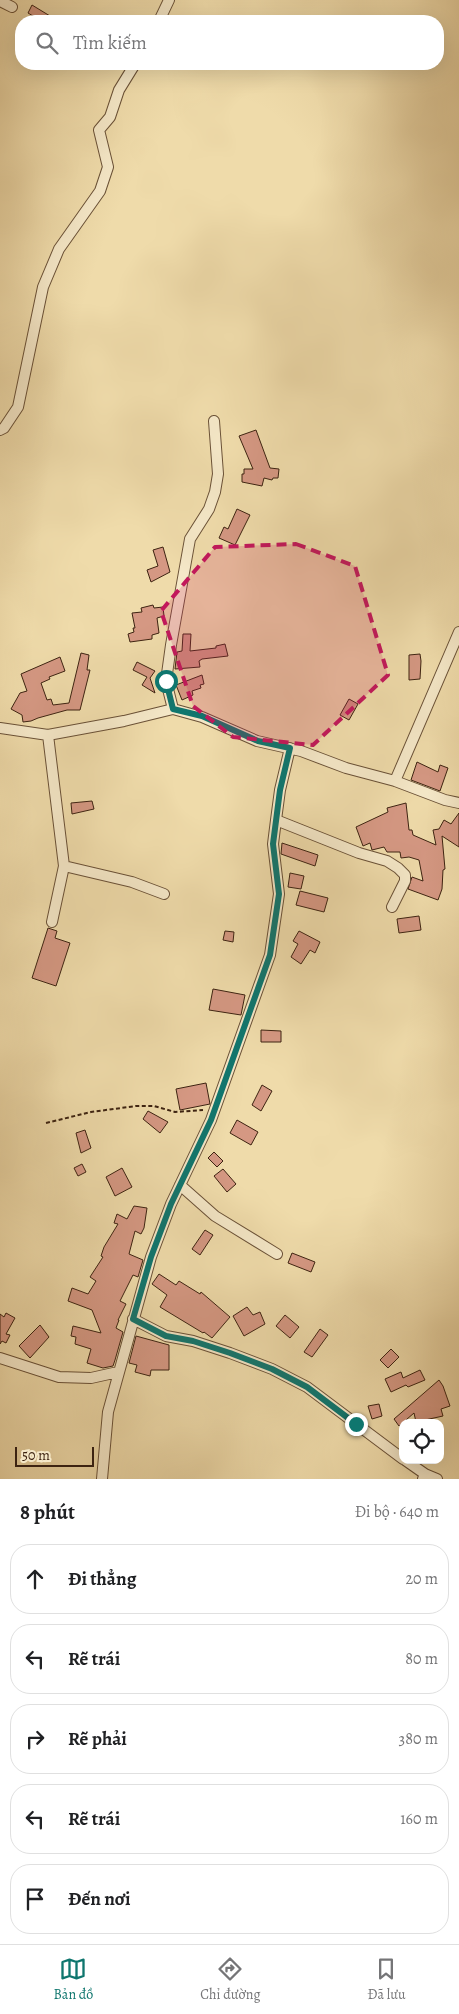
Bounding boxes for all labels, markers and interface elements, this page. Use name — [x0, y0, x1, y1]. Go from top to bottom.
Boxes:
search box — [15, 15, 444, 70]
icon: search — [33, 29, 61, 57]
text: Tìm kiếm — [73, 30, 147, 56]
route start — [155, 670, 178, 693]
route end — [345, 1413, 368, 1436]
map controls — [399, 1419, 444, 1464]
button: locate — [399, 1419, 444, 1464]
scale bar — [15, 1444, 94, 1467]
text: 50 m — [22, 1446, 50, 1465]
text: 8 phút — [20, 1498, 75, 1526]
text: Đi bộ · 640 m — [355, 1501, 439, 1523]
icon: ahead — [21, 1565, 49, 1593]
text: Đi thẳng — [68, 1566, 136, 1592]
text: 20 m — [405, 1568, 438, 1590]
icon: left — [21, 1645, 49, 1673]
text: Rẽ trái — [68, 1646, 120, 1672]
text: 80 m — [405, 1648, 438, 1670]
icon: right — [21, 1725, 49, 1753]
text: Rẽ phải — [68, 1726, 127, 1752]
text: 380 m — [399, 1728, 438, 1750]
icon: left — [21, 1805, 49, 1833]
text: Rẽ trái — [68, 1806, 120, 1832]
text: 160 m — [400, 1808, 438, 1830]
icon: arrive — [21, 1885, 49, 1913]
text: Đến nơi — [68, 1886, 130, 1912]
tab: Bản đồ — [54, 1955, 93, 2004]
tab: Chỉ đường — [200, 1955, 260, 2004]
tab: Đã lưu — [368, 1955, 405, 2004]

